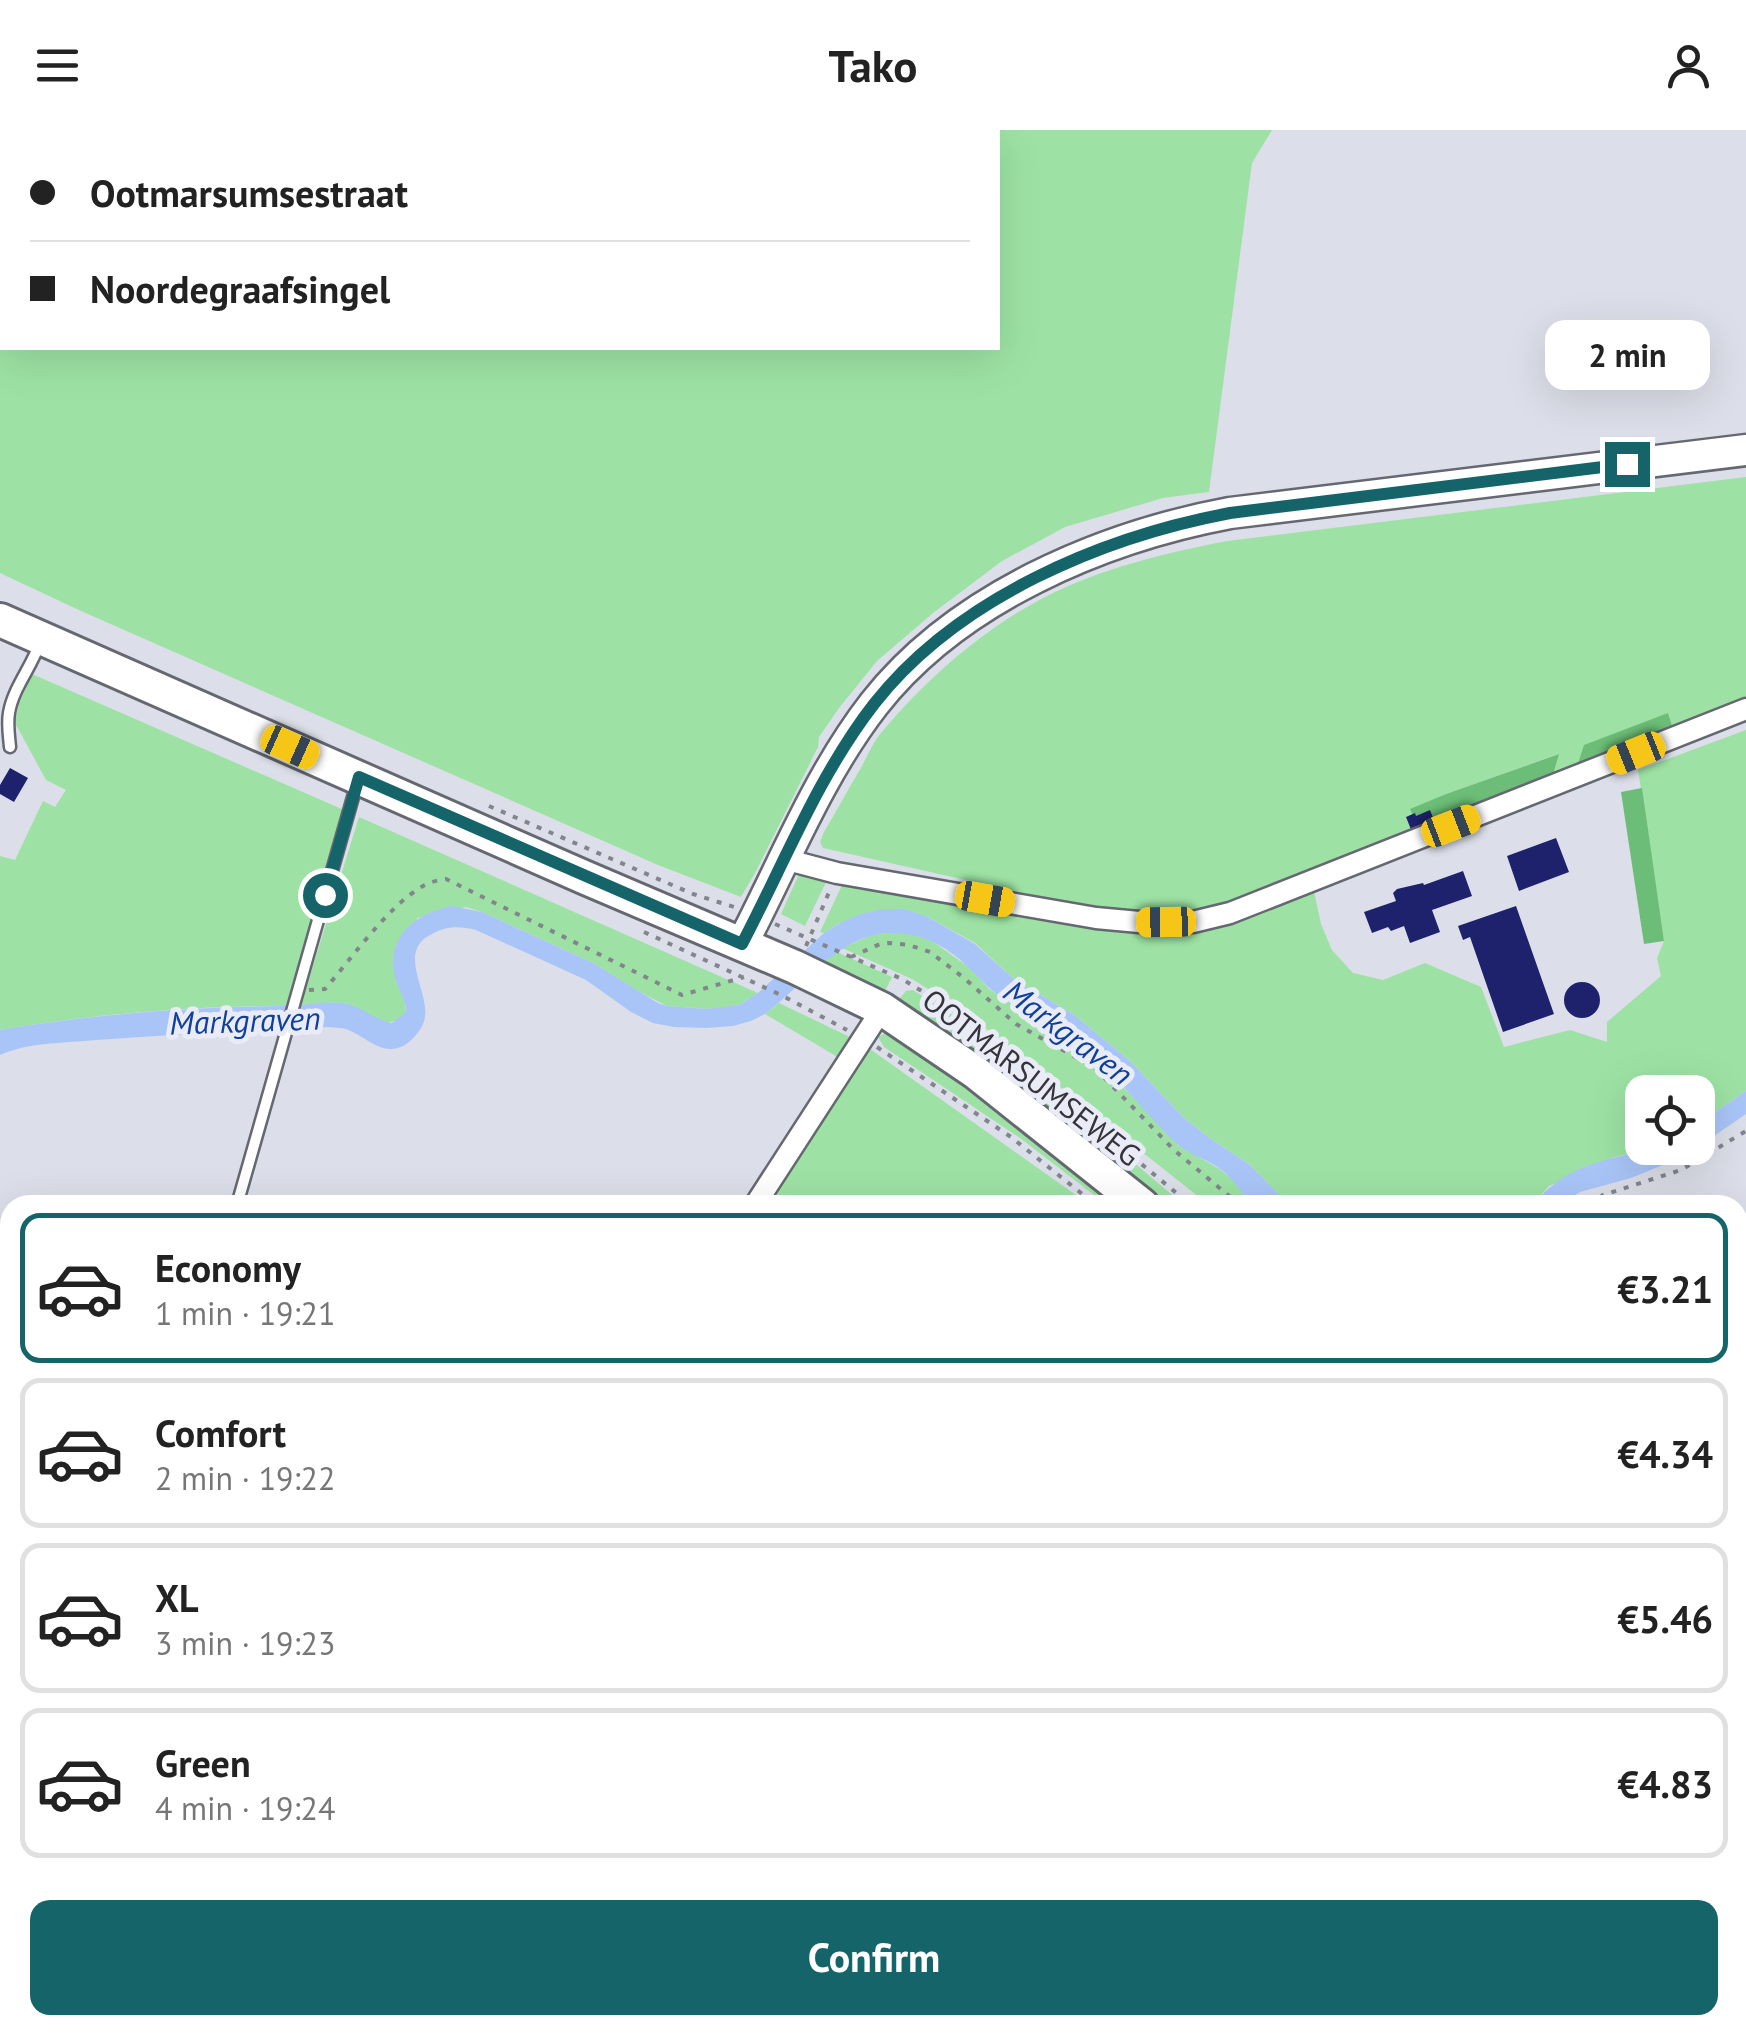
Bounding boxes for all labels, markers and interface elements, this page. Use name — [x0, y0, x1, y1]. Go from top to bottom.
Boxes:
text: Tako — [829, 36, 917, 94]
icon: menu — [30, 38, 85, 93]
icon: person — [1661, 38, 1716, 93]
text: Ootmarsumsestraat — [90, 168, 408, 217]
text: Noordegraafsingel — [90, 264, 390, 313]
callout: 2 min — [1544, 319, 1710, 389]
text: 2 min — [1588, 334, 1667, 376]
route end — [1605, 442, 1650, 487]
car — [256, 721, 324, 773]
car — [1603, 728, 1669, 778]
car — [1418, 801, 1484, 851]
route start — [303, 873, 348, 918]
car — [953, 879, 1017, 919]
car — [1136, 906, 1196, 938]
water label: Markgraven — [996, 970, 1142, 1094]
street label: OOTMARSUMSEWEG — [915, 980, 1149, 1174]
water label: Markgraven — [169, 996, 321, 1044]
map controls — [1625, 1075, 1715, 1165]
button: locate — [1625, 1075, 1715, 1165]
icon: car — [35, 1243, 125, 1333]
text: Economy — [155, 1243, 301, 1292]
text: €3.21 — [1617, 1264, 1713, 1313]
text: 1 min · 19:21 — [155, 1292, 335, 1334]
icon: car — [35, 1408, 125, 1498]
text: Comfort — [155, 1408, 286, 1457]
text: €4.34 — [1617, 1429, 1713, 1478]
text: 2 min · 19:22 — [155, 1457, 335, 1499]
icon: car — [35, 1573, 125, 1663]
text: XL — [155, 1573, 199, 1622]
text: €5.46 — [1617, 1594, 1713, 1643]
text: 3 min · 19:23 — [155, 1622, 335, 1664]
icon: car — [35, 1738, 125, 1828]
text: Green — [155, 1738, 251, 1787]
text: €4.83 — [1617, 1759, 1713, 1808]
text: 4 min · 19:24 — [155, 1787, 335, 1829]
button: Confirm — [30, 1900, 1718, 2015]

